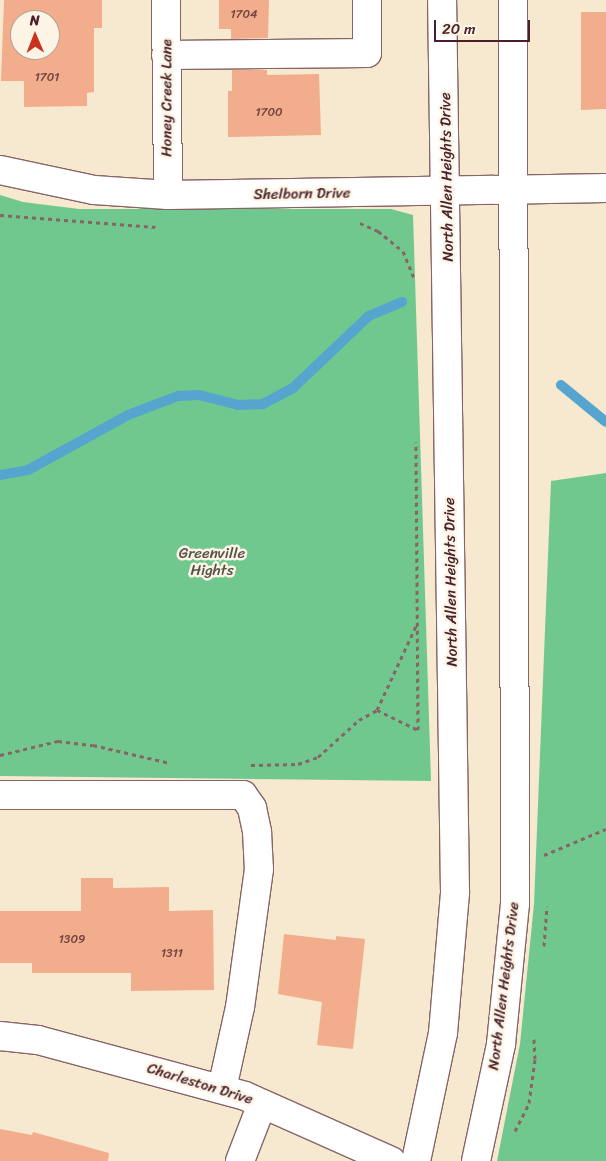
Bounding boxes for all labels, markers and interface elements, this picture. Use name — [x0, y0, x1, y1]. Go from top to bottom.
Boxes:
text: N — [30, 8, 40, 33]
house number: 1704 — [230, 8, 258, 22]
north arrow — [10, 10, 60, 60]
scale bar — [436, 10, 532, 42]
text: 20 m — [442, 16, 476, 42]
street label: Honey Creek Lane — [158, 39, 176, 157]
house number: 1701 — [35, 71, 59, 85]
street label: North Allen Heights Drive — [437, 92, 457, 262]
house number: 1700 — [255, 106, 283, 120]
street label: Shelborn Drive — [253, 184, 351, 204]
street label: North Allen Heights Drive — [441, 497, 461, 667]
park label: Greenville Hights — [179, 544, 245, 579]
street label: North Allen Heights Drive — [485, 901, 523, 1071]
house number: 1309 — [59, 933, 85, 947]
house number: 1311 — [161, 947, 183, 961]
street label: Charleston Drive — [145, 1059, 255, 1109]

